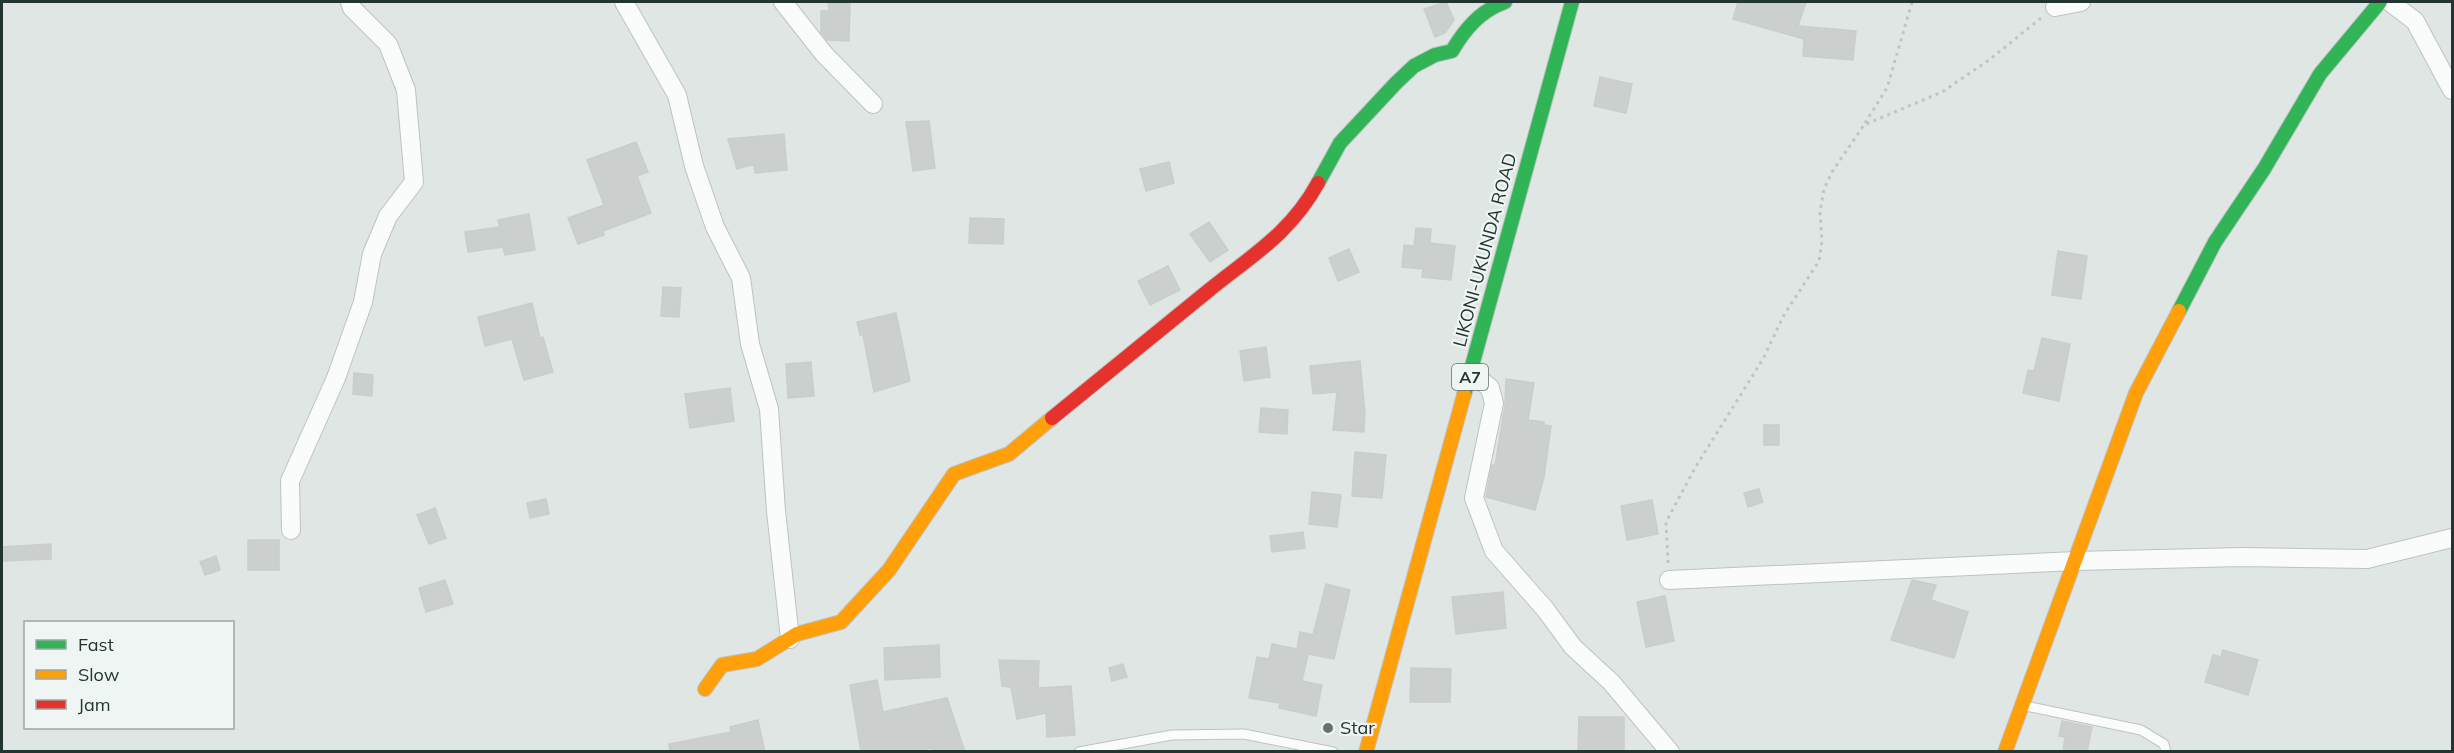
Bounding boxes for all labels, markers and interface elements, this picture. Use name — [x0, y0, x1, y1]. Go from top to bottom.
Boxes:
street label: LIKONI-UKUNDA ROAD — [1448, 150, 1521, 349]
road number: A7 — [1452, 364, 1488, 390]
legend — [24, 621, 234, 729]
text: Fast — [78, 633, 114, 656]
text: Slow — [78, 663, 120, 686]
text: Jam — [78, 693, 111, 716]
place label: Star — [1340, 716, 1375, 739]
marker: Star — [1321, 721, 1335, 735]

